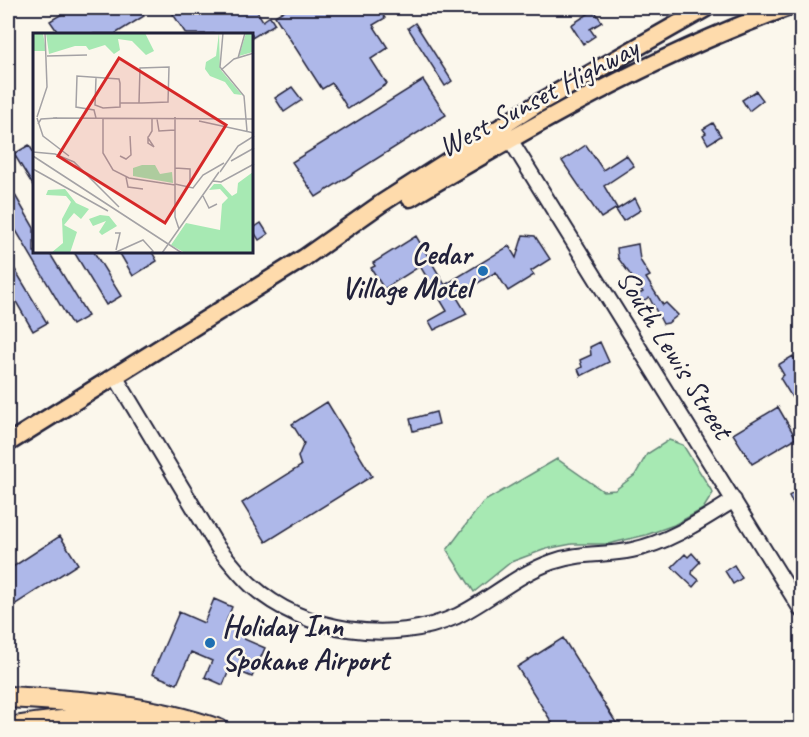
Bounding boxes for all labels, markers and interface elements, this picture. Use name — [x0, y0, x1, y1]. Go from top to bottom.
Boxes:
street label: West Sunset Highway — [432, 27, 647, 166]
inset map — [33, 33, 254, 254]
place label: Cedar Village Motel — [341, 235, 477, 307]
street label: South Lewis Street — [608, 262, 744, 448]
marker: Cedar Village Motel — [476, 264, 490, 278]
place label: Holiday Inn Spokane Airport — [222, 607, 392, 679]
marker: Holiday Inn Spokane Airport — [203, 636, 217, 650]

